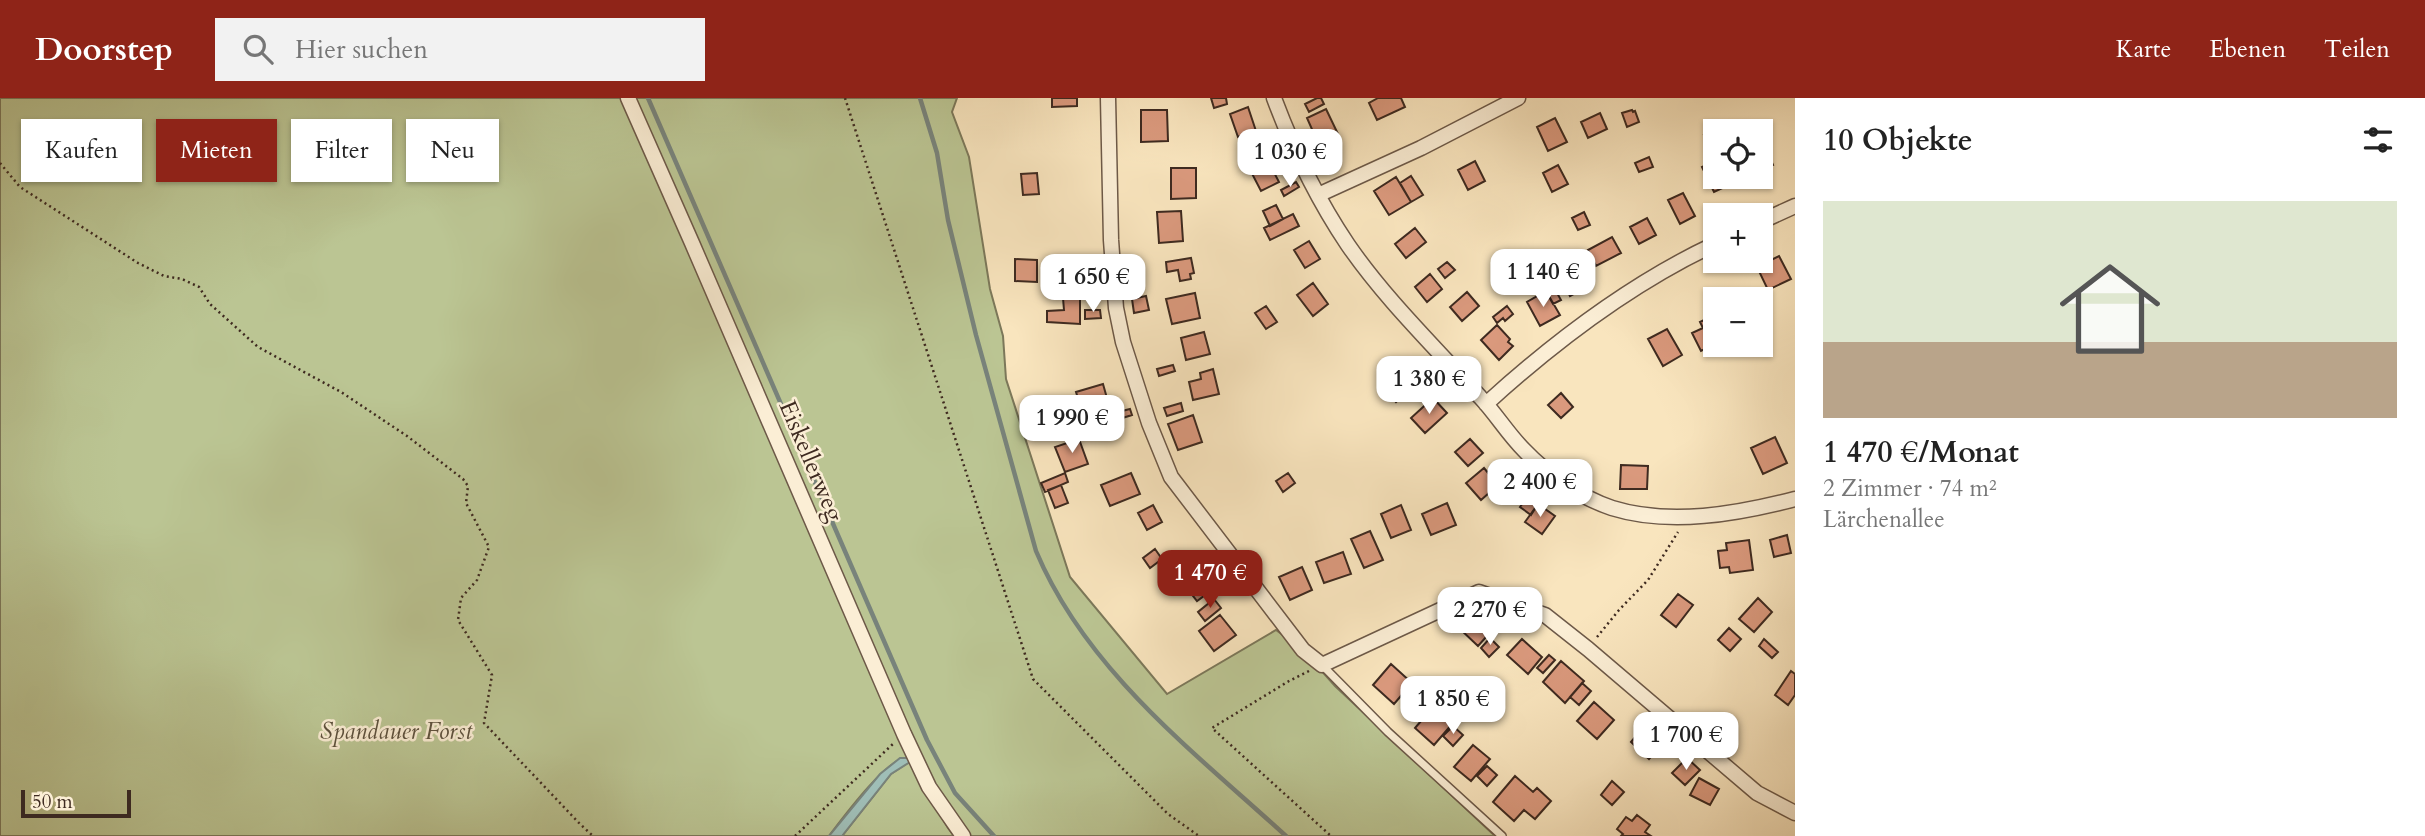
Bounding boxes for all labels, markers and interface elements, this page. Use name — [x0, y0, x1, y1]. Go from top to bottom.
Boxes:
search box — [215, 18, 705, 81]
text: Doorstep — [35, 27, 173, 72]
icon: search — [239, 30, 277, 68]
text: Hier suchen — [295, 32, 428, 67]
text: Karte — [2116, 33, 2171, 66]
text: Ebenen — [2209, 33, 2286, 66]
text: Teilen — [2324, 33, 2390, 66]
chip: Kaufen — [21, 119, 142, 182]
chip: Mieten — [156, 119, 277, 182]
chip: Filter — [291, 119, 392, 182]
chip: Neu — [406, 119, 499, 182]
map controls — [1703, 119, 1773, 357]
button: locate — [1703, 119, 1773, 189]
text: 10 Objekte — [1823, 120, 1973, 161]
icon: filters — [2359, 121, 2397, 159]
pin: 1 030 € — [1225, 130, 1355, 189]
text: 1 030 € — [1253, 136, 1327, 167]
button: + — [1703, 203, 1773, 273]
icon: home — [2047, 246, 2173, 372]
pin: 1 140 € — [1478, 250, 1608, 309]
pin: 1 650 € — [1028, 254, 1158, 314]
text: 1 140 € — [1506, 256, 1580, 287]
text: 1 650 € — [1056, 261, 1130, 292]
button: − — [1703, 287, 1773, 357]
pin: 1 380 € — [1364, 356, 1494, 416]
text: 1 380 € — [1392, 363, 1466, 394]
street label: Eiskellerweg — [771, 395, 852, 527]
pin: 1 990 € — [1007, 396, 1137, 455]
text: 1 990 € — [1035, 402, 1109, 433]
text: 1 470 €/Monat — [1823, 432, 2019, 473]
pin: 2 400 € — [1475, 460, 1605, 519]
text: 2 400 € — [1503, 466, 1577, 497]
text: 2 Zimmer · 74 m² — [1823, 473, 1997, 504]
text: Lärchenallee — [1823, 504, 1945, 535]
pin: 1 470 € — [1145, 550, 1275, 610]
text: 1 470 € — [1173, 557, 1247, 588]
pin: 2 270 € — [1425, 588, 1555, 647]
text: 2 270 € — [1453, 594, 1527, 625]
pin: 1 850 € — [1388, 676, 1518, 736]
text: 1 850 € — [1416, 683, 1490, 714]
pin: 1 700 € — [1621, 712, 1751, 772]
park label: Spandauer Forst — [320, 715, 473, 748]
text: 1 700 € — [1649, 719, 1723, 750]
scale bar — [21, 787, 131, 819]
text: 50 m — [32, 789, 73, 815]

